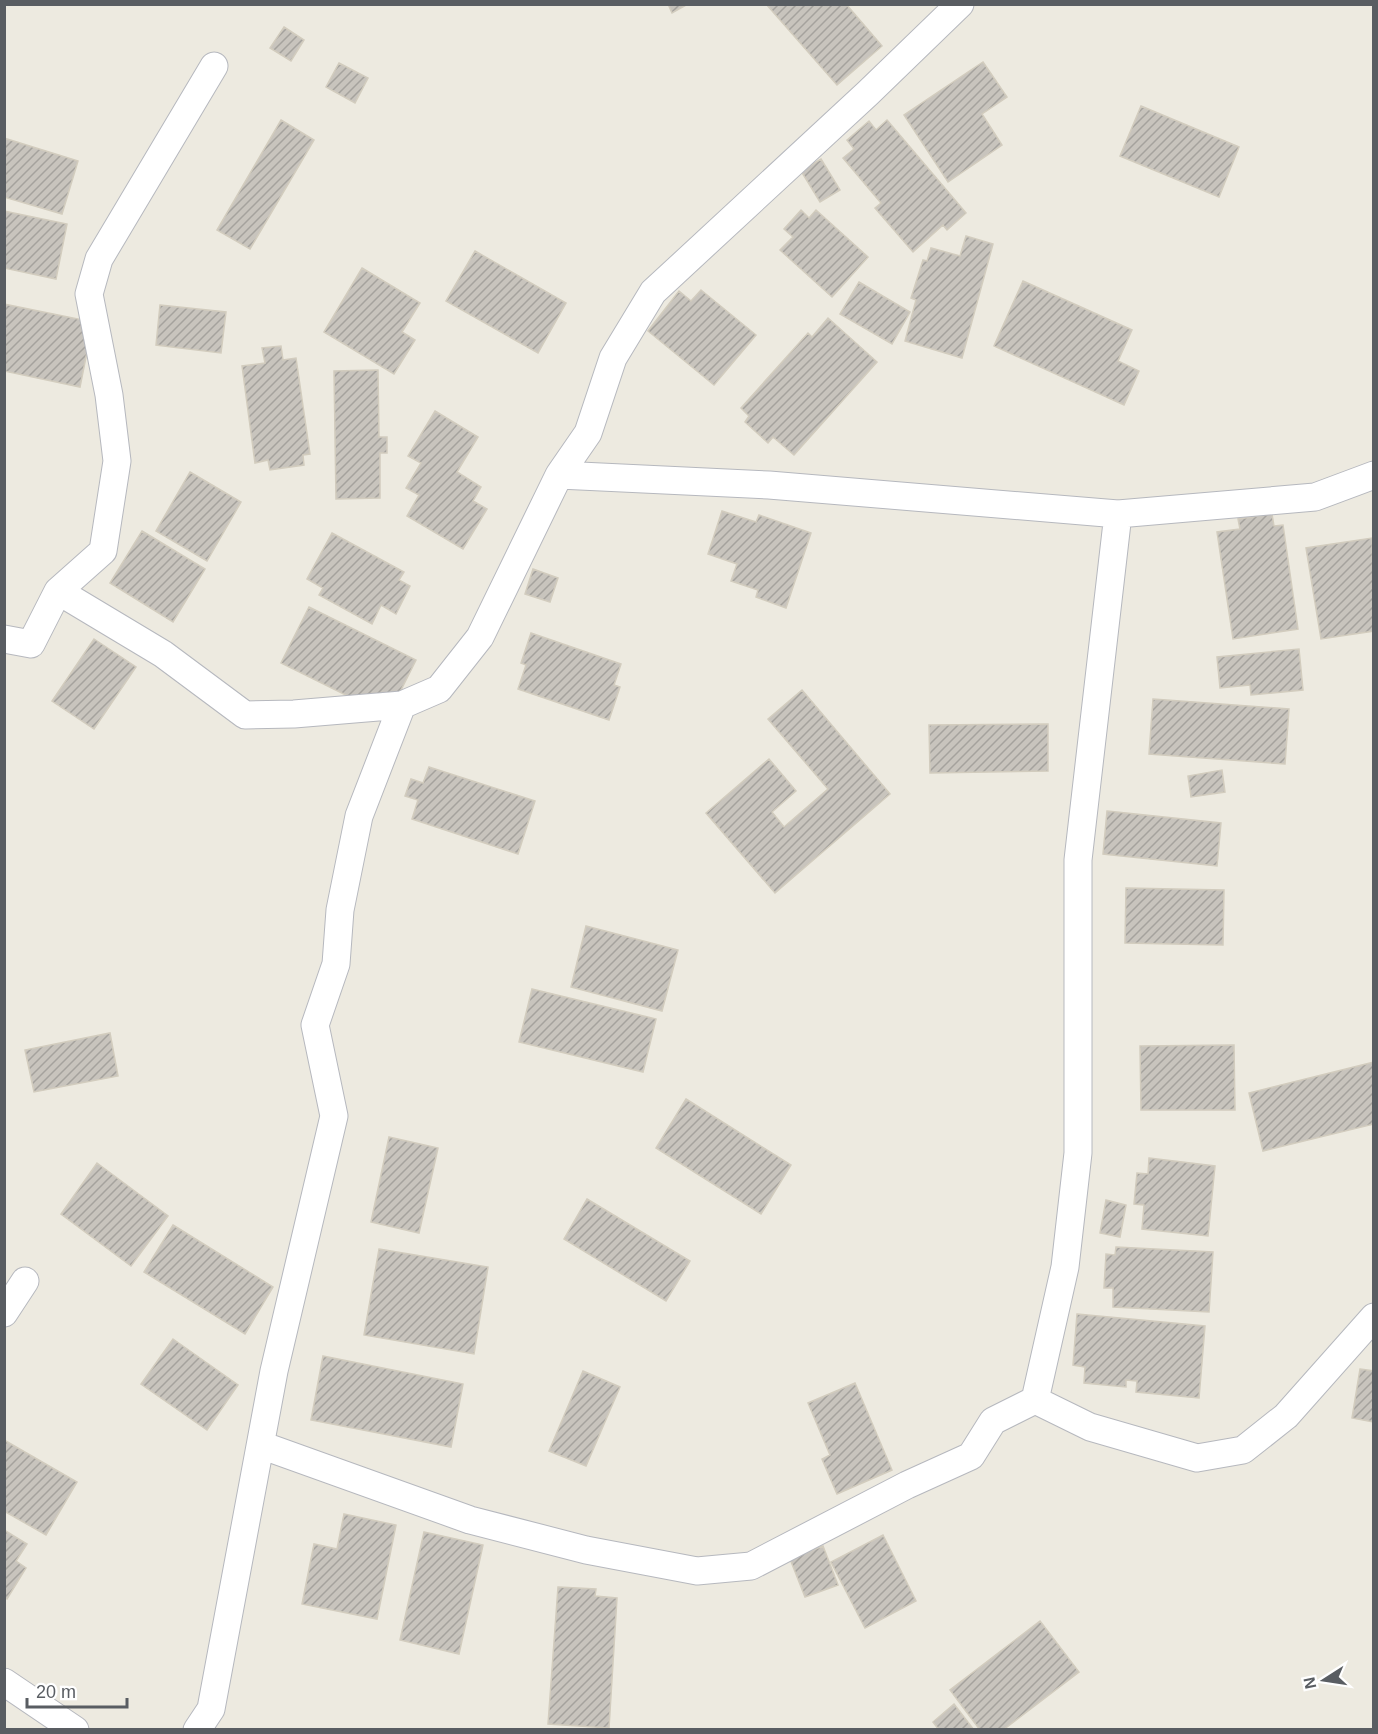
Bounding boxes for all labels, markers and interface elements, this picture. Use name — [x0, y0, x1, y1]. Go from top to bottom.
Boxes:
north arrow — [1294, 1650, 1354, 1710]
scale bar — [27, 1671, 128, 1709]
text: N — [1300, 1676, 1319, 1690]
text: 20 m — [36, 1682, 76, 1702]

